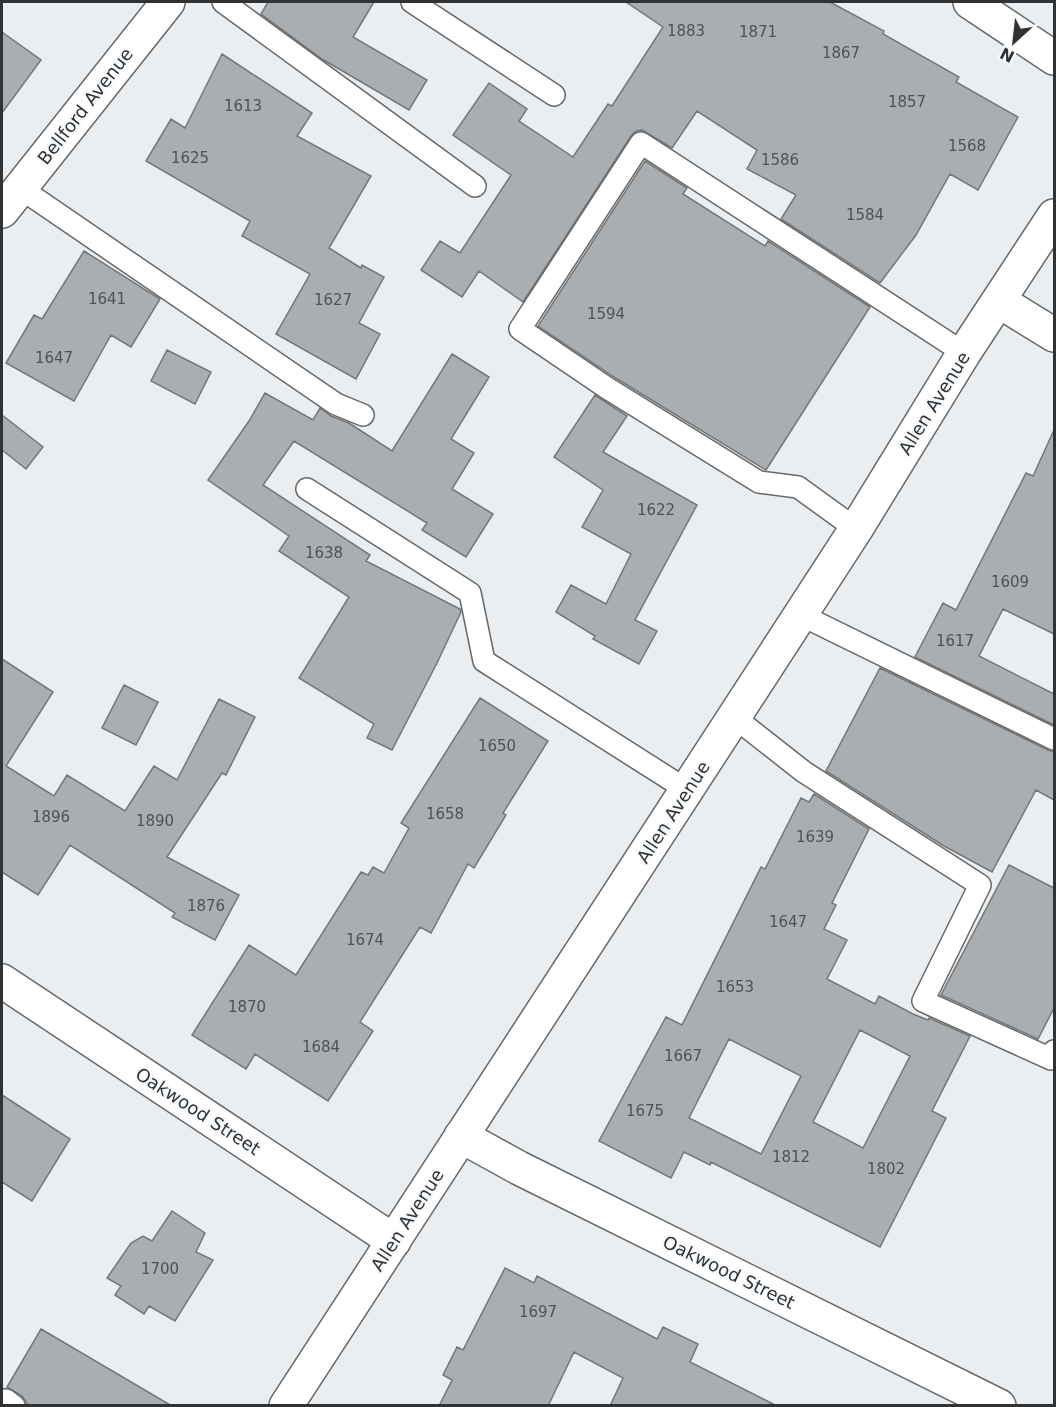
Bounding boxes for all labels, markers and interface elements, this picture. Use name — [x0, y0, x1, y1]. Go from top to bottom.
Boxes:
north arrow — [984, 12, 1044, 72]
house number: 1883 — [667, 22, 705, 40]
house number: 1871 — [739, 23, 777, 41]
text: N — [997, 43, 1018, 66]
street label: Bellford Avenue — [33, 44, 137, 168]
house number: 1867 — [822, 44, 860, 62]
house number: 1857 — [888, 93, 926, 111]
house number: 1613 — [224, 97, 262, 115]
house number: 1568 — [948, 137, 986, 155]
house number: 1625 — [171, 149, 209, 167]
house number: 1586 — [761, 151, 799, 169]
house number: 1584 — [846, 206, 884, 224]
house number: 1641 — [88, 290, 126, 308]
house number: 1627 — [314, 291, 352, 309]
house number: 1594 — [587, 305, 625, 323]
street label: Allen Avenue — [894, 348, 974, 458]
house number: 1647 — [35, 349, 73, 367]
house number: 1622 — [637, 501, 675, 519]
house number: 1638 — [305, 544, 343, 562]
house number: 1609 — [991, 573, 1029, 591]
house number: 1617 — [936, 632, 974, 650]
house number: 1650 — [478, 737, 516, 755]
street label: Allen Avenue — [632, 757, 714, 867]
house number: 1658 — [426, 805, 464, 823]
house number: 1896 — [32, 808, 70, 826]
house number: 1890 — [136, 812, 174, 830]
house number: 1639 — [796, 828, 834, 846]
house number: 1876 — [187, 897, 225, 915]
house number: 1647 — [769, 913, 807, 931]
house number: 1674 — [346, 931, 384, 949]
house number: 1653 — [716, 978, 754, 996]
house number: 1870 — [228, 998, 266, 1016]
house number: 1684 — [302, 1038, 340, 1056]
house number: 1667 — [664, 1047, 702, 1065]
street label: Oakwood Street — [132, 1063, 264, 1159]
house number: 1675 — [626, 1102, 664, 1120]
house number: 1812 — [772, 1148, 810, 1166]
house number: 1802 — [867, 1160, 905, 1178]
street label: Allen Avenue — [366, 1165, 448, 1275]
street label: Oakwood Street — [660, 1231, 798, 1313]
house number: 1700 — [141, 1260, 179, 1278]
house number: 1697 — [519, 1303, 557, 1321]

